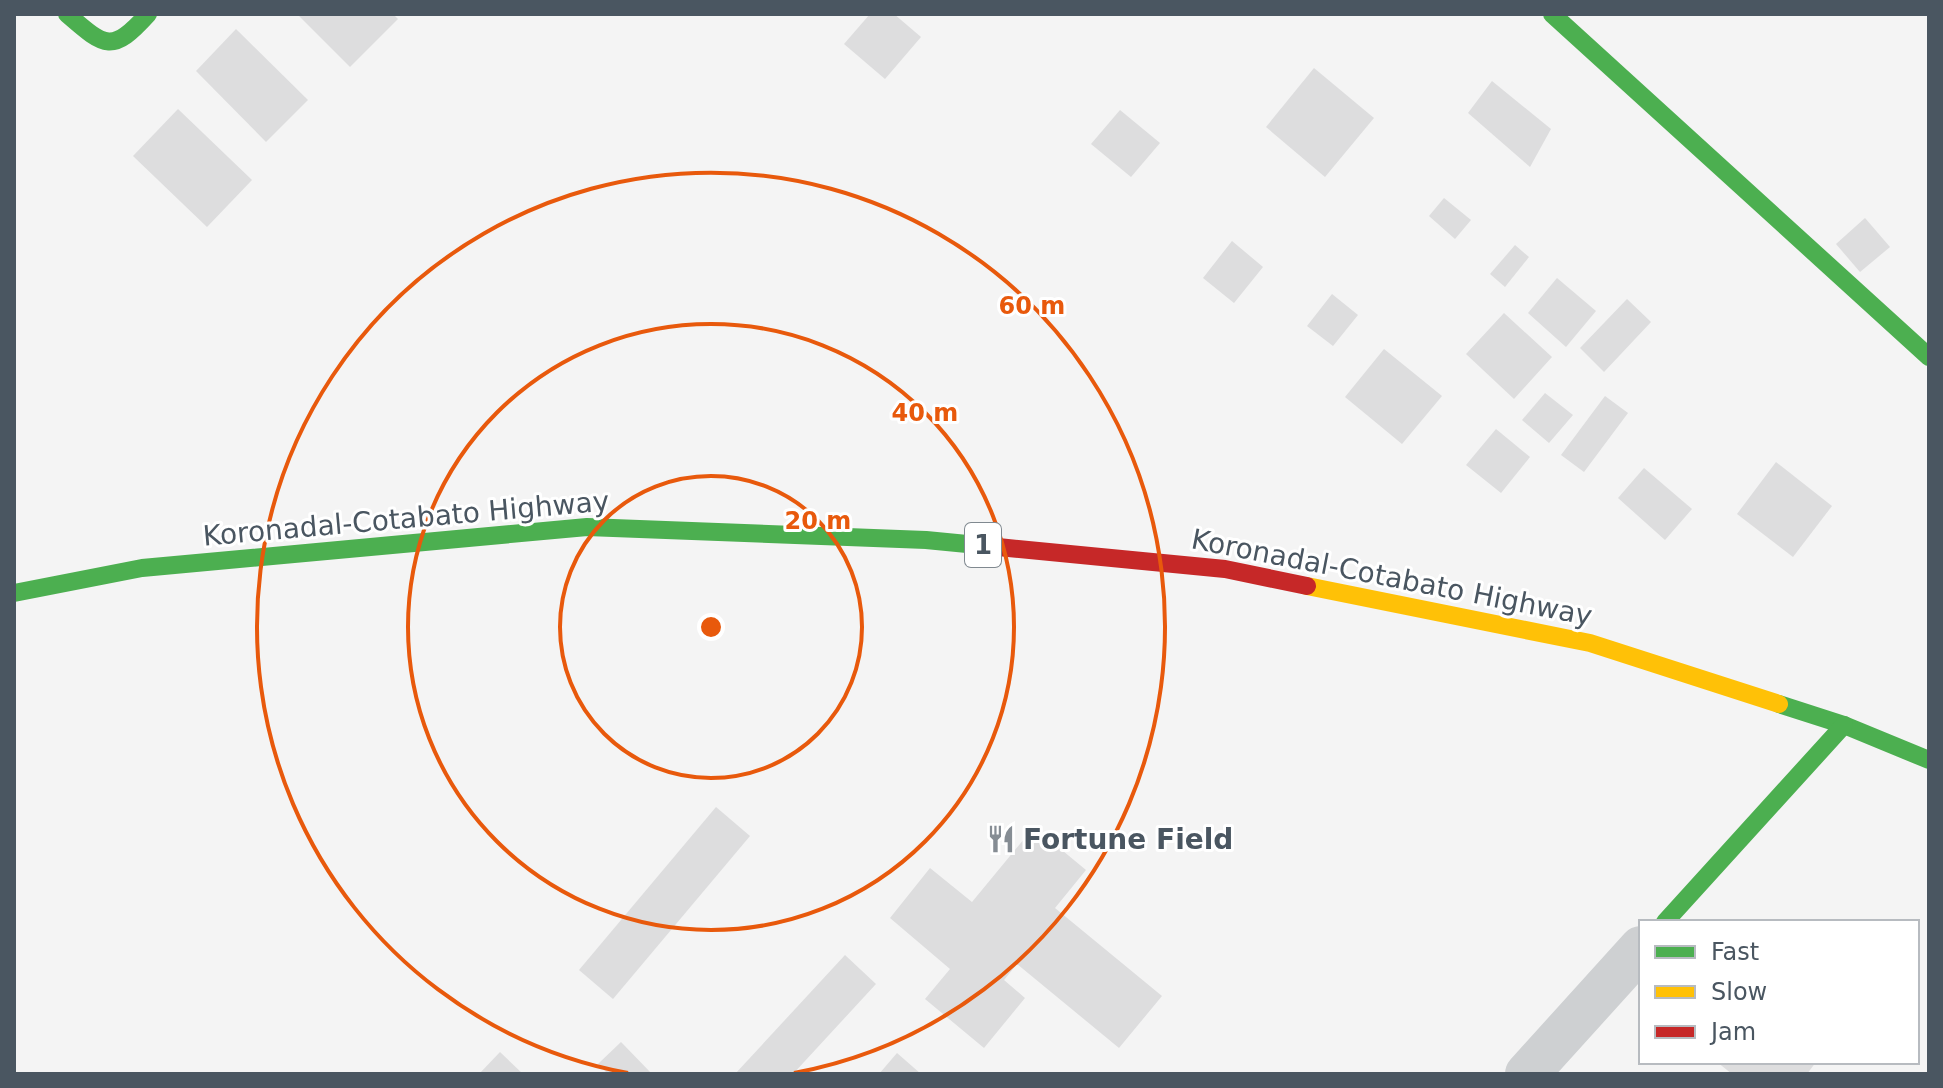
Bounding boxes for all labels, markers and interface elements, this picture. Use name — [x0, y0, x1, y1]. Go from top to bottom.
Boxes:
text: 60 m — [999, 292, 1065, 320]
text: 40 m — [892, 399, 958, 427]
street label: Koronadal-Cotabato Highway — [202, 484, 611, 553]
text: 20 m — [785, 507, 851, 535]
street label: Koronadal-Cotabato Highway — [1189, 522, 1595, 633]
road number: 1 — [965, 523, 1001, 567]
centre of rings — [697, 613, 725, 641]
place label: Fortune Field — [1023, 823, 1233, 856]
restaurant icon: Fortune Field — [986, 824, 1016, 854]
legend — [1639, 920, 1919, 1064]
text: Fast — [1711, 938, 1759, 966]
text: Slow — [1711, 978, 1767, 1006]
text: Jam — [1709, 1018, 1756, 1046]

